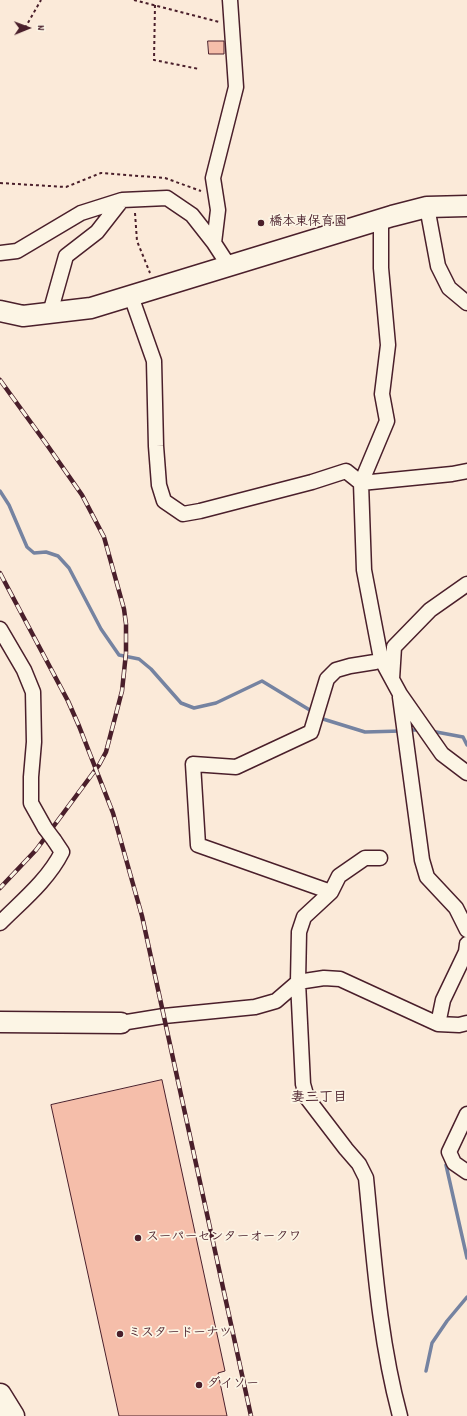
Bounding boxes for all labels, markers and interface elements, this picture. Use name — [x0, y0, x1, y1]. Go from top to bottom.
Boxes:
north arrow — [8, 8, 48, 48]
text: N — [32, 25, 48, 31]
place label: 橋本東保育園 — [269, 215, 347, 231]
marker: 橋本東保育園 — [256, 218, 266, 228]
district label: 妻三丁目 — [291, 1091, 347, 1107]
place label: スーパーセンターオークワ — [146, 1230, 301, 1246]
marker: スーパーセンターオークワ — [133, 1233, 143, 1243]
place label: ミスタードーナツ — [128, 1326, 232, 1342]
marker: ミスタードーナツ — [115, 1329, 125, 1339]
place label: ダイソー — [207, 1377, 259, 1393]
marker: ダイソー — [194, 1380, 204, 1390]

